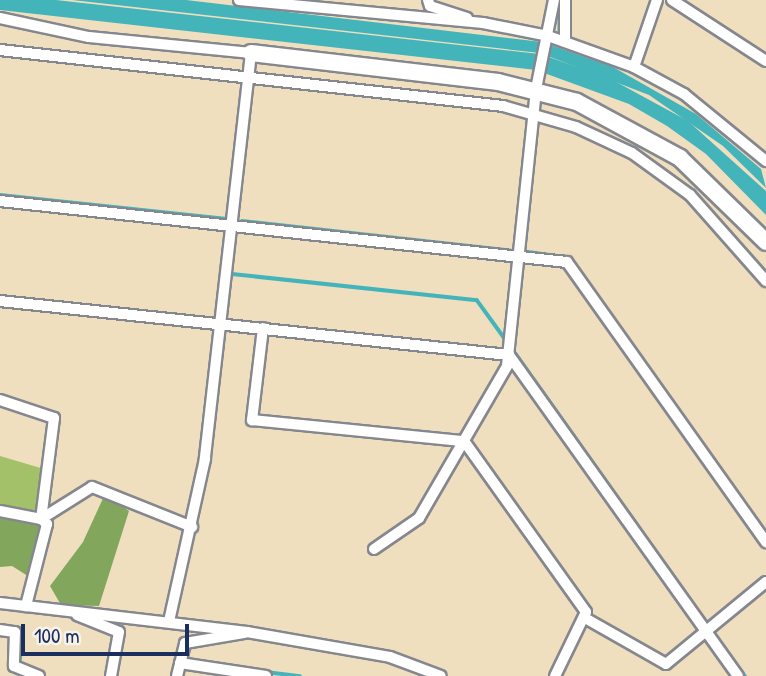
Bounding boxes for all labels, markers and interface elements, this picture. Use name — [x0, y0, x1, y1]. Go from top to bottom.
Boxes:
scale bar — [24, 610, 192, 654]
text: 100 m — [34, 621, 80, 650]

